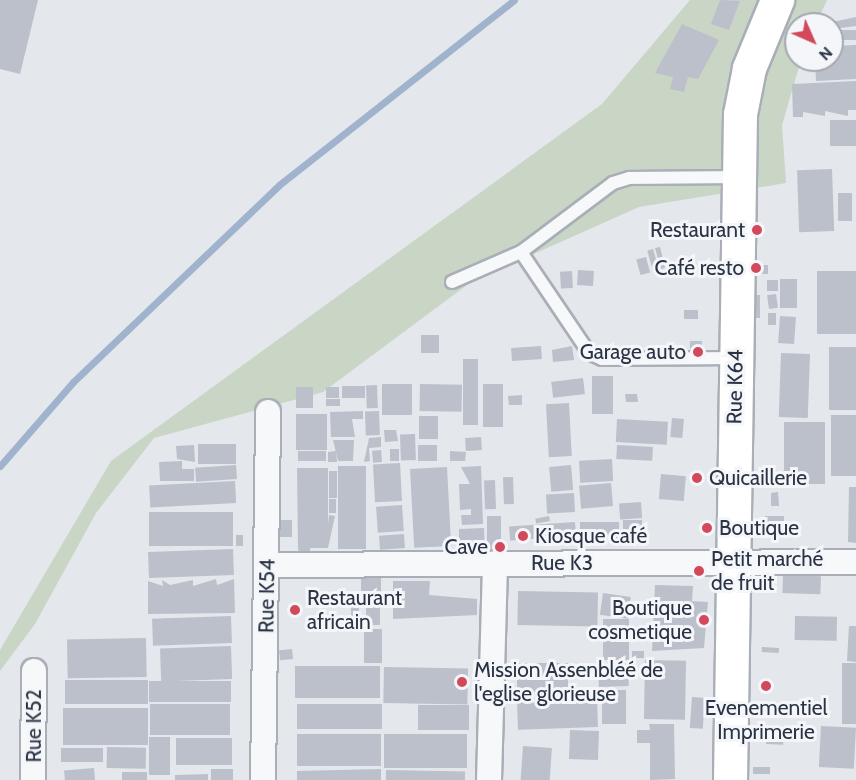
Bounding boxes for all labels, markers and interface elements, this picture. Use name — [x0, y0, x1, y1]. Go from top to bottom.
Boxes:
north arrow — [784, 12, 844, 72]
text: N — [815, 43, 836, 64]
place label: Restaurant — [650, 217, 745, 243]
marker: Restaurant — [750, 223, 764, 237]
place label: Café resto — [655, 255, 744, 281]
marker: Café resto — [749, 261, 763, 275]
place label: Garage auto — [580, 339, 686, 365]
marker: Garage auto — [691, 345, 705, 359]
street label: Rue K64 — [722, 349, 748, 425]
place label: Quicaillerie — [709, 465, 807, 491]
marker: Quicaillerie — [690, 471, 704, 485]
place label: Boutique — [719, 515, 799, 541]
marker: Boutique — [700, 521, 714, 535]
place label: Kiosque café — [535, 523, 647, 549]
marker: Kiosque café — [516, 529, 530, 543]
place label: Cave — [444, 534, 488, 560]
marker: Cave — [493, 540, 507, 554]
place label: Petit marché de fruit — [711, 546, 823, 596]
street label: Rue K3 — [531, 550, 593, 576]
street label: Rue K54 — [254, 559, 280, 633]
marker: Petit marché de fruit — [692, 564, 706, 578]
place label: Restaurant africain — [307, 585, 402, 635]
place label: Boutique cosmetique — [588, 595, 692, 645]
marker: Restaurant africain — [288, 603, 302, 617]
marker: Boutique cosmetique — [697, 613, 711, 627]
place label: Mission Assenbléé de l'eglise glorieuse — [474, 657, 663, 707]
marker: Mission Assenbléé de l'eglise glorieuse — [455, 675, 469, 689]
marker: Evenementiel Imprimerie — [759, 679, 773, 693]
street label: Rue K52 — [21, 689, 47, 763]
place label: Evenementiel Imprimerie — [705, 695, 827, 745]

